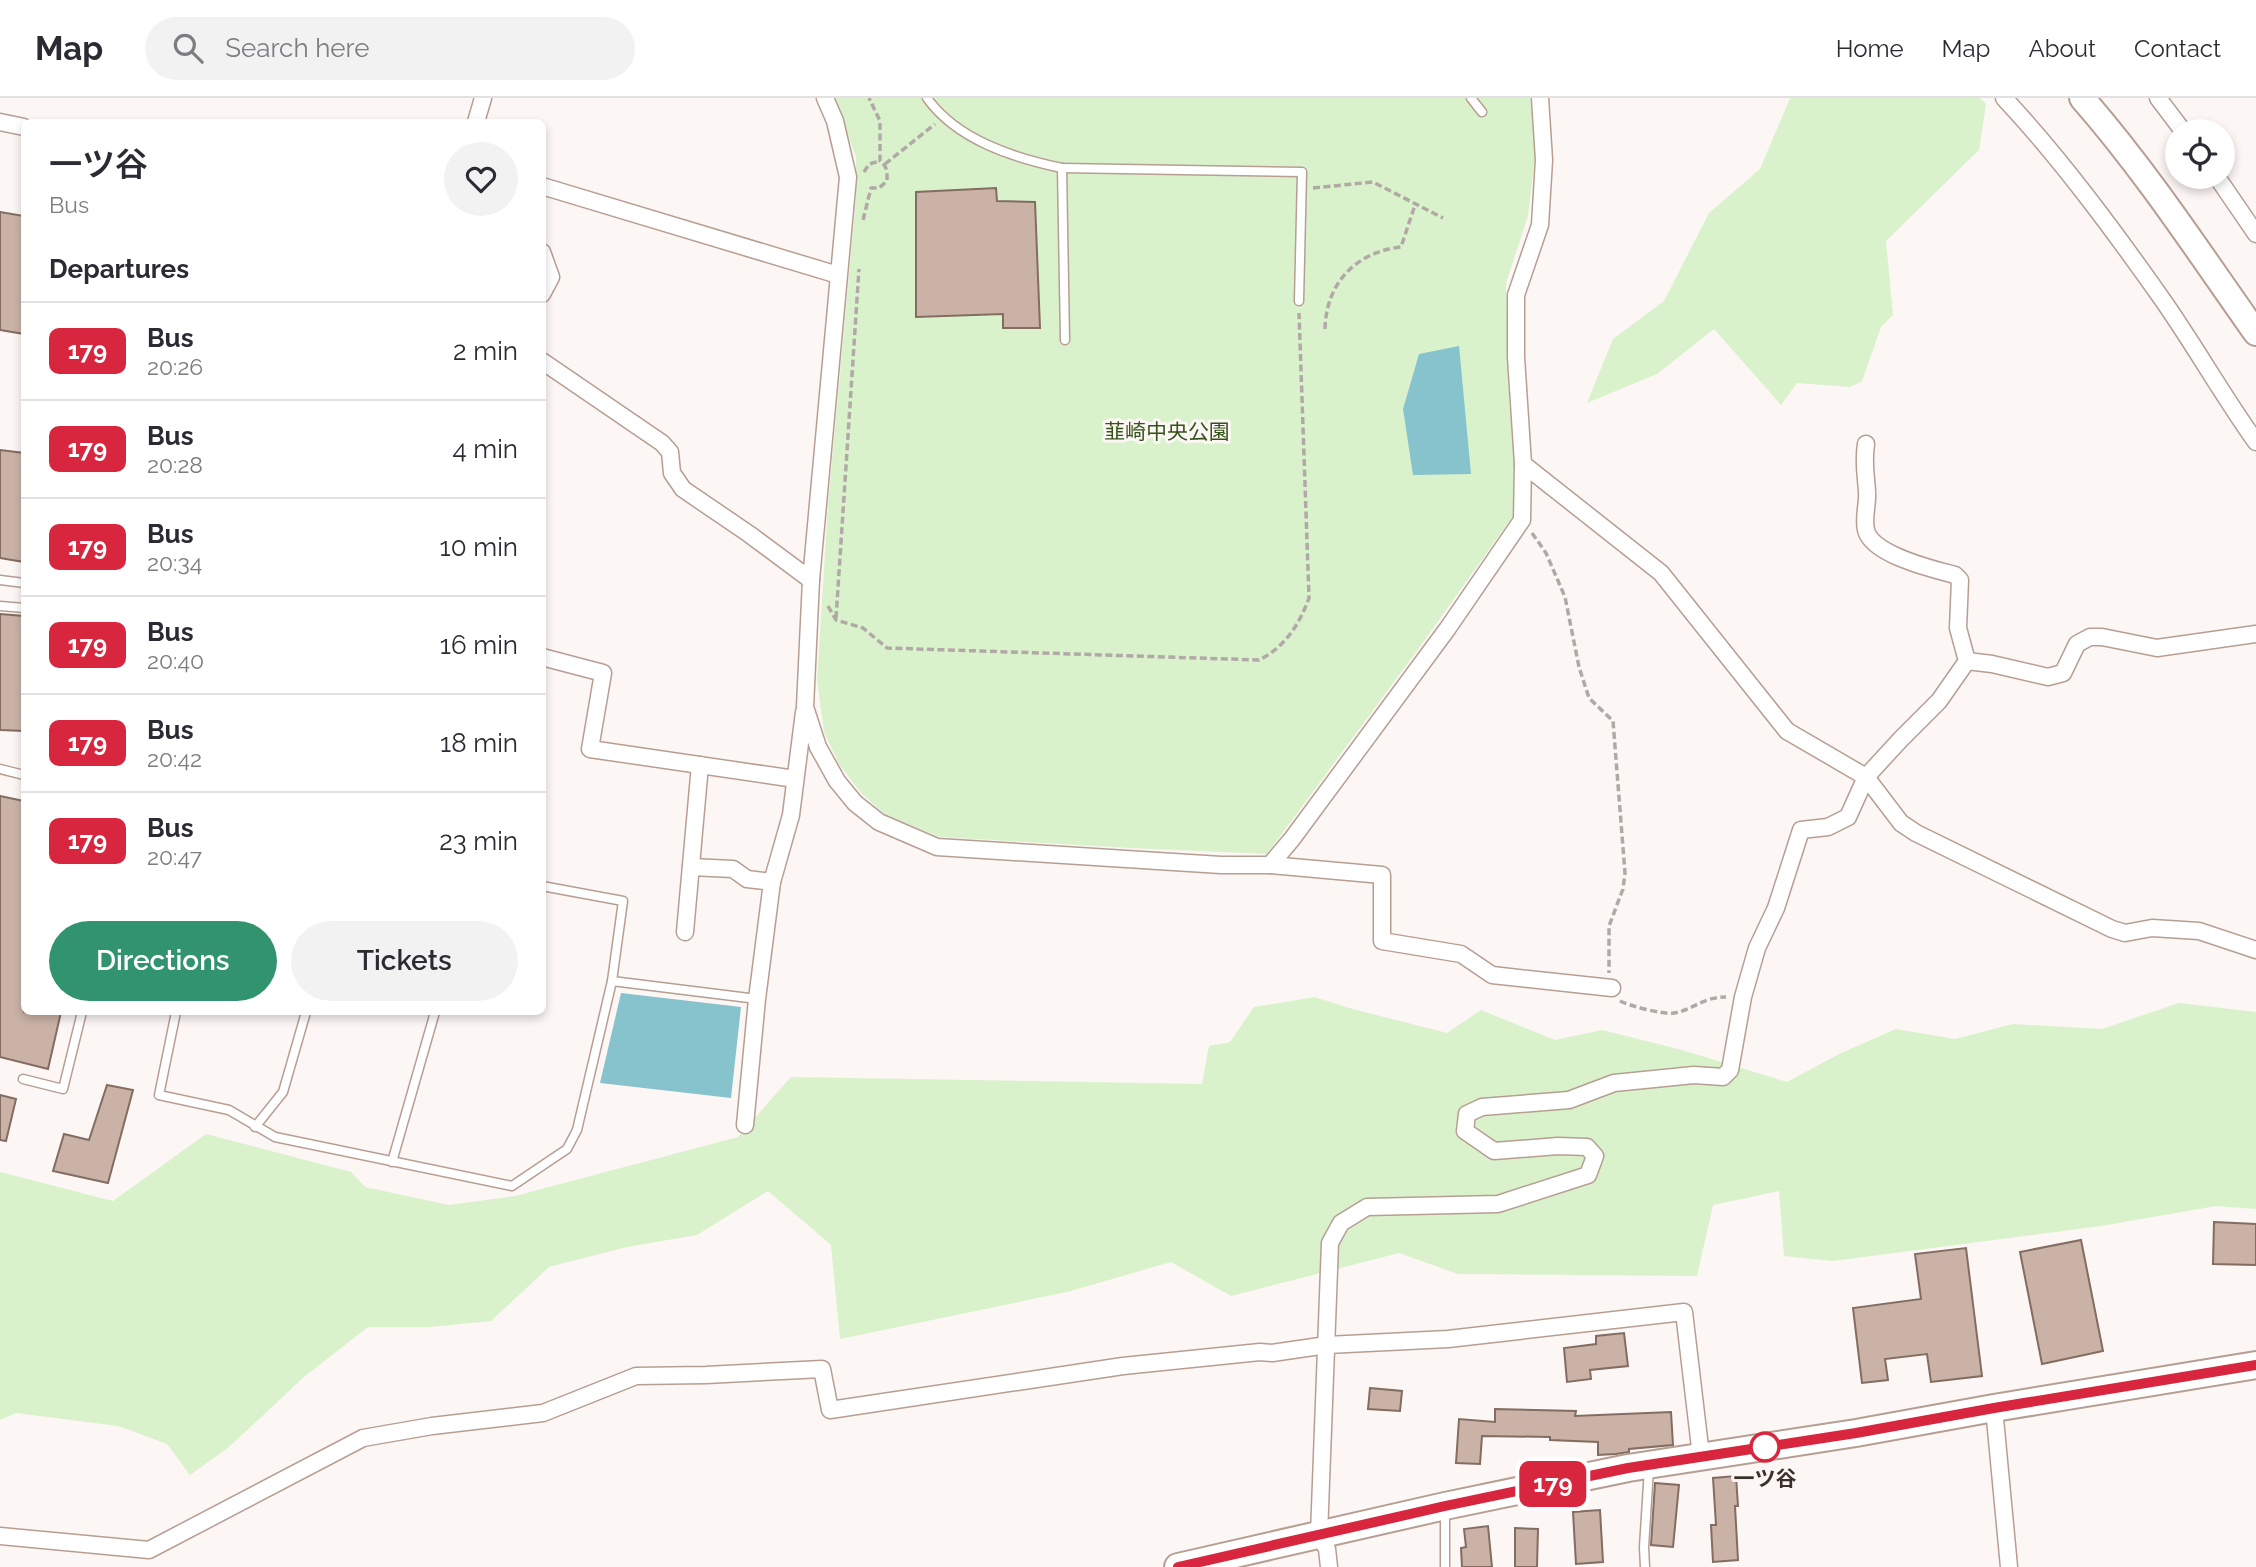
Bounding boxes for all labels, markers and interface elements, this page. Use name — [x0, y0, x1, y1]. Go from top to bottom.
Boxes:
search box — [145, 17, 635, 80]
text: Map — [35, 29, 103, 68]
icon: search — [169, 29, 207, 67]
text: Search here — [225, 33, 370, 63]
text: Home — [1836, 34, 1904, 63]
text: Map — [1942, 34, 1990, 63]
text: About — [2028, 34, 2096, 63]
text: Contact — [2134, 34, 2221, 63]
map controls — [2165, 119, 2235, 189]
button: locate — [2165, 119, 2235, 189]
button: heart — [444, 142, 518, 216]
text: 一ツ谷 — [49, 145, 148, 184]
text: Bus — [49, 191, 89, 218]
text: Departures — [49, 254, 189, 284]
text: Bus — [147, 323, 194, 353]
text: 179 — [68, 336, 107, 365]
text: 2 min — [453, 336, 518, 366]
text: 20:26 — [147, 353, 203, 380]
park label: 韮崎中央公園 — [1104, 419, 1230, 444]
text: Bus — [147, 421, 194, 451]
text: 179 — [68, 434, 107, 463]
text: 4 min — [452, 434, 518, 464]
text: 20:28 — [147, 451, 203, 478]
text: Bus — [147, 519, 194, 549]
text: 179 — [68, 532, 107, 561]
text: 10 min — [440, 532, 518, 562]
text: 20:34 — [147, 549, 202, 576]
text: Bus — [147, 617, 194, 647]
text: 179 — [68, 630, 107, 659]
text: 16 min — [440, 630, 518, 660]
text: 20:40 — [147, 647, 204, 674]
text: Bus — [147, 715, 194, 745]
text: 179 — [68, 728, 107, 757]
text: 18 min — [440, 728, 518, 758]
text: 20:42 — [147, 745, 202, 772]
text: Bus — [147, 813, 194, 843]
text: 179 — [68, 826, 107, 855]
text: 23 min — [439, 826, 518, 856]
text: 20:47 — [147, 843, 202, 870]
button: Directions — [49, 921, 277, 1001]
button: Tickets — [291, 921, 518, 1001]
marker: 一ツ谷 — [1750, 1432, 1780, 1462]
line badge: 179 — [1513, 1461, 1593, 1507]
place label: 一ツ谷 — [1734, 1466, 1797, 1491]
text: 179 — [1533, 1469, 1573, 1498]

